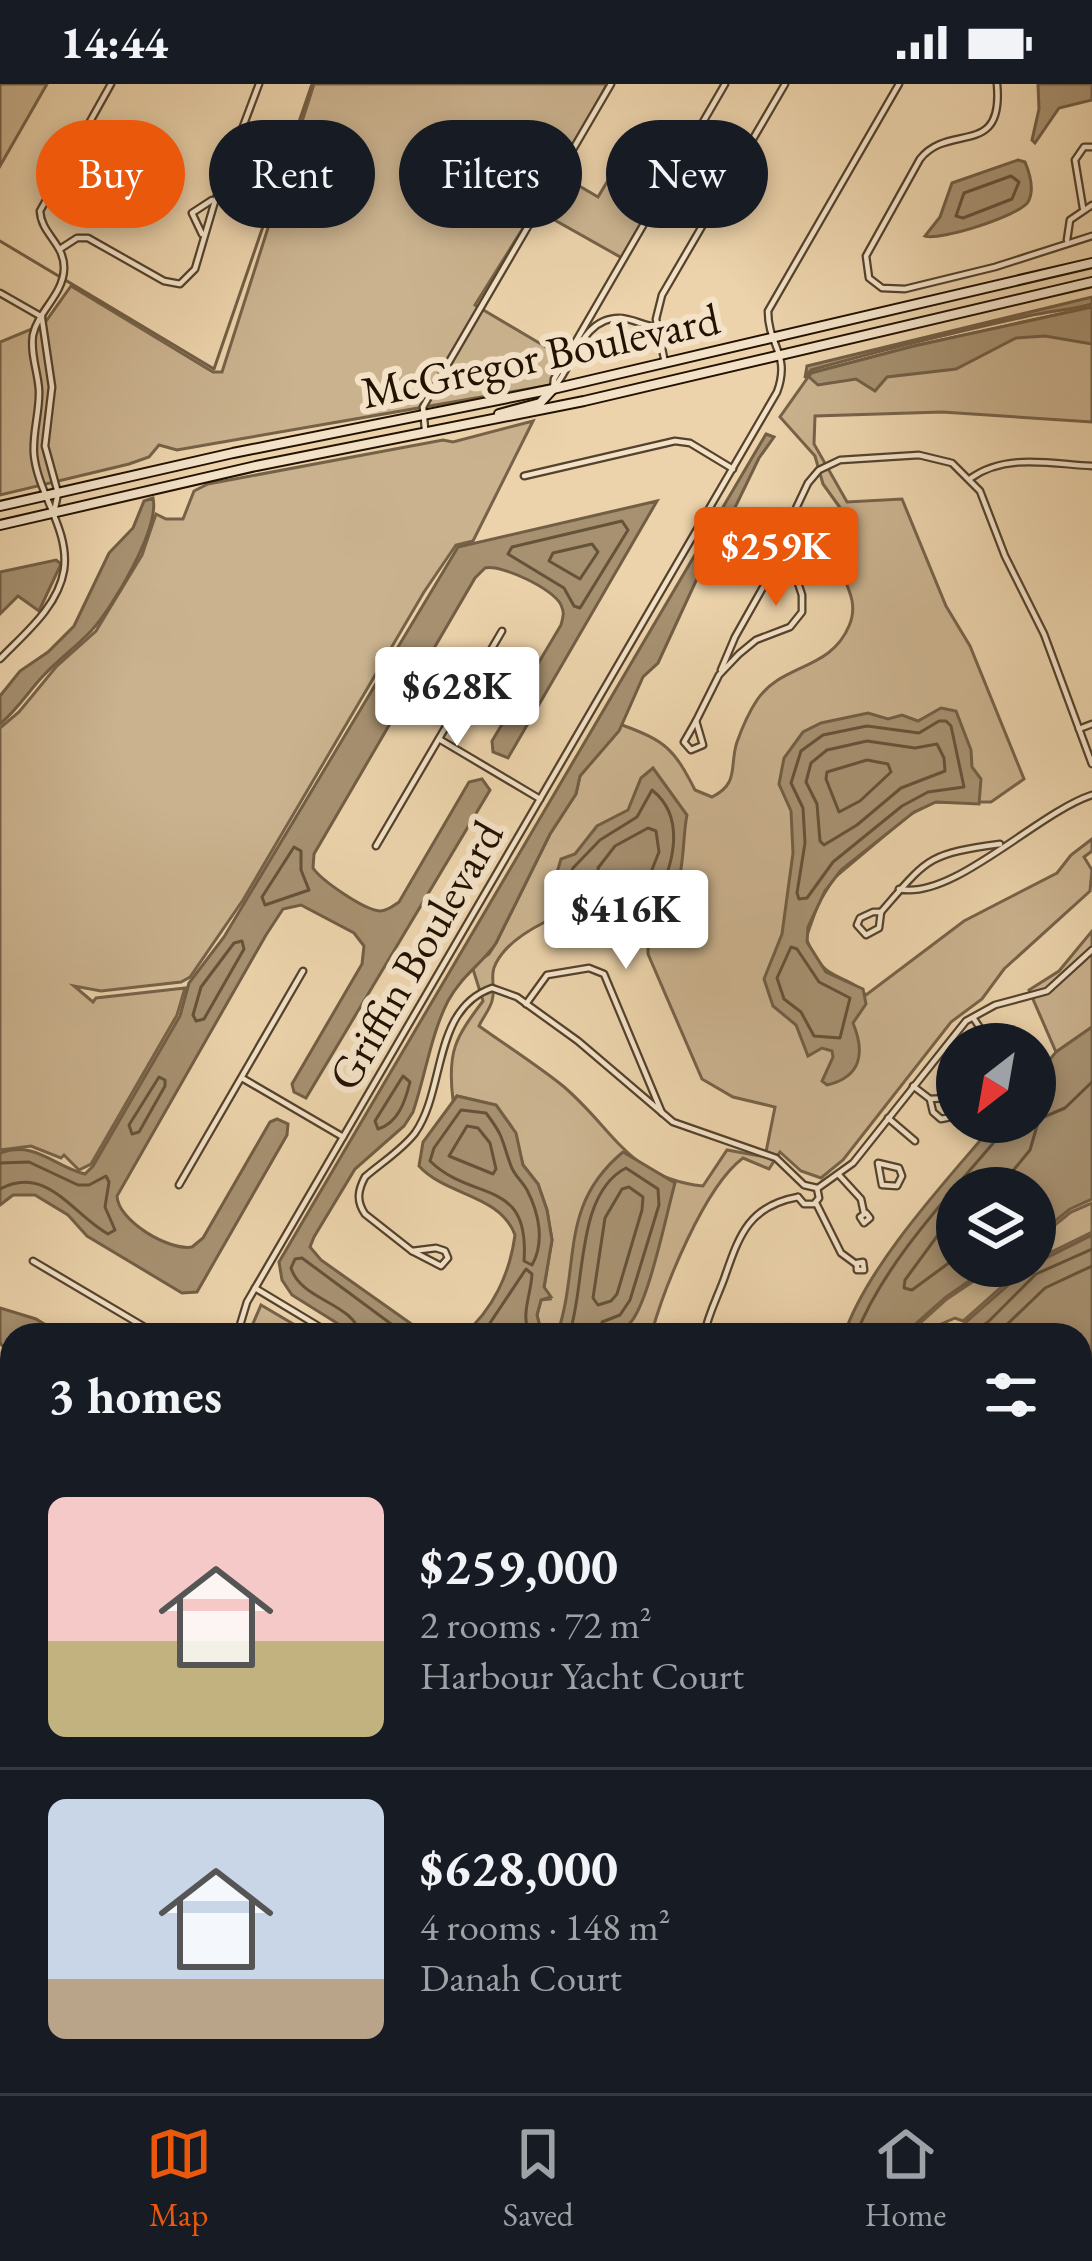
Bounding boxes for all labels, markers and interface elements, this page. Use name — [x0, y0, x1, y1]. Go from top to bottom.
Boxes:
text: 14:44 — [60, 13, 168, 71]
chip: Buy — [36, 120, 185, 228]
chip: Rent — [209, 120, 375, 228]
chip: Filters — [399, 120, 582, 228]
chip: New — [606, 120, 768, 228]
street label: McGregor Boulevard — [356, 289, 725, 421]
pin: $259K — [692, 507, 860, 609]
text: $259K — [721, 520, 831, 571]
pin: $628K — [373, 647, 541, 749]
text: $628K — [402, 660, 512, 711]
street label: Griffin Boulevard — [314, 809, 516, 1100]
pin: $416K — [542, 870, 710, 972]
text: $416K — [571, 883, 681, 934]
north arrow — [936, 1023, 1056, 1143]
map controls — [936, 1023, 1056, 1287]
button: layers — [936, 1167, 1056, 1287]
text: 3 homes — [48, 1362, 222, 1428]
icon: filters — [978, 1362, 1044, 1428]
text: $259,000 — [420, 1533, 618, 1599]
icon: home — [144, 1545, 288, 1689]
text: 2 rooms · 72 m² — [420, 1599, 652, 1650]
text: Harbour Yacht Court — [420, 1650, 744, 1701]
text: $628,000 — [420, 1835, 618, 1901]
icon: home — [144, 1847, 288, 1991]
text: 4 rooms · 148 m² — [420, 1901, 671, 1952]
text: Danah Court — [420, 1952, 622, 2003]
tab: Map — [146, 2121, 212, 2236]
tab: Saved — [503, 2121, 574, 2236]
tab: Home — [865, 2121, 946, 2236]

